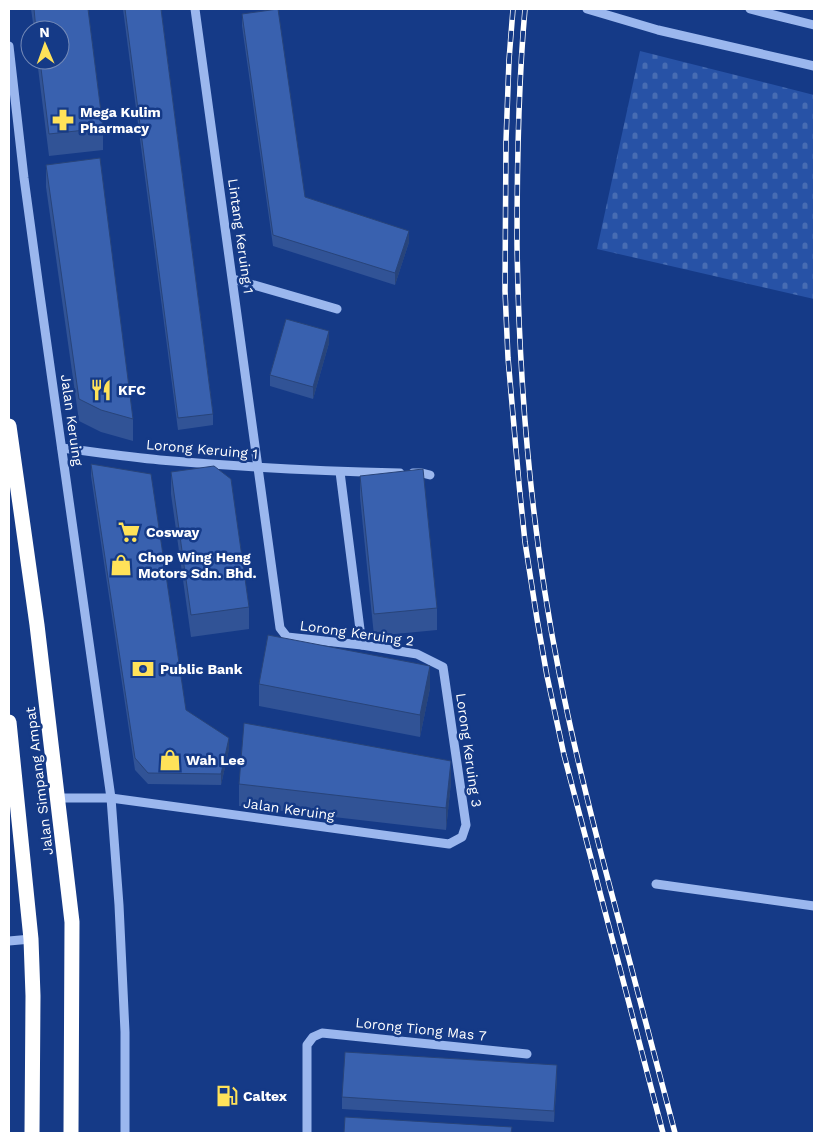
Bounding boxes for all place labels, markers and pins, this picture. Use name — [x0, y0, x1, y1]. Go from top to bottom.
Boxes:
place label: Mega Kulim Pharmacy — [80, 104, 161, 136]
pharmacy icon: Mega Kulim Pharmacy — [50, 107, 76, 133]
restaurant icon: KFC — [88, 377, 114, 403]
place label: KFC — [118, 382, 146, 398]
supermarket icon: Cosway — [116, 519, 142, 545]
place label: Cosway — [146, 524, 199, 540]
place label: Chop Wing Heng Motors Sdn. Bhd. — [138, 549, 257, 581]
shop icon: Chop Wing Heng Motors Sdn. Bhd. — [108, 552, 134, 578]
bank icon: Public Bank — [130, 656, 156, 682]
place label: Public Bank — [160, 661, 243, 677]
shop icon: Wah Lee — [157, 747, 183, 773]
place label: Wah Lee — [186, 752, 245, 768]
fuel station icon: Caltex — [214, 1083, 240, 1109]
place label: Caltex — [243, 1088, 288, 1104]

